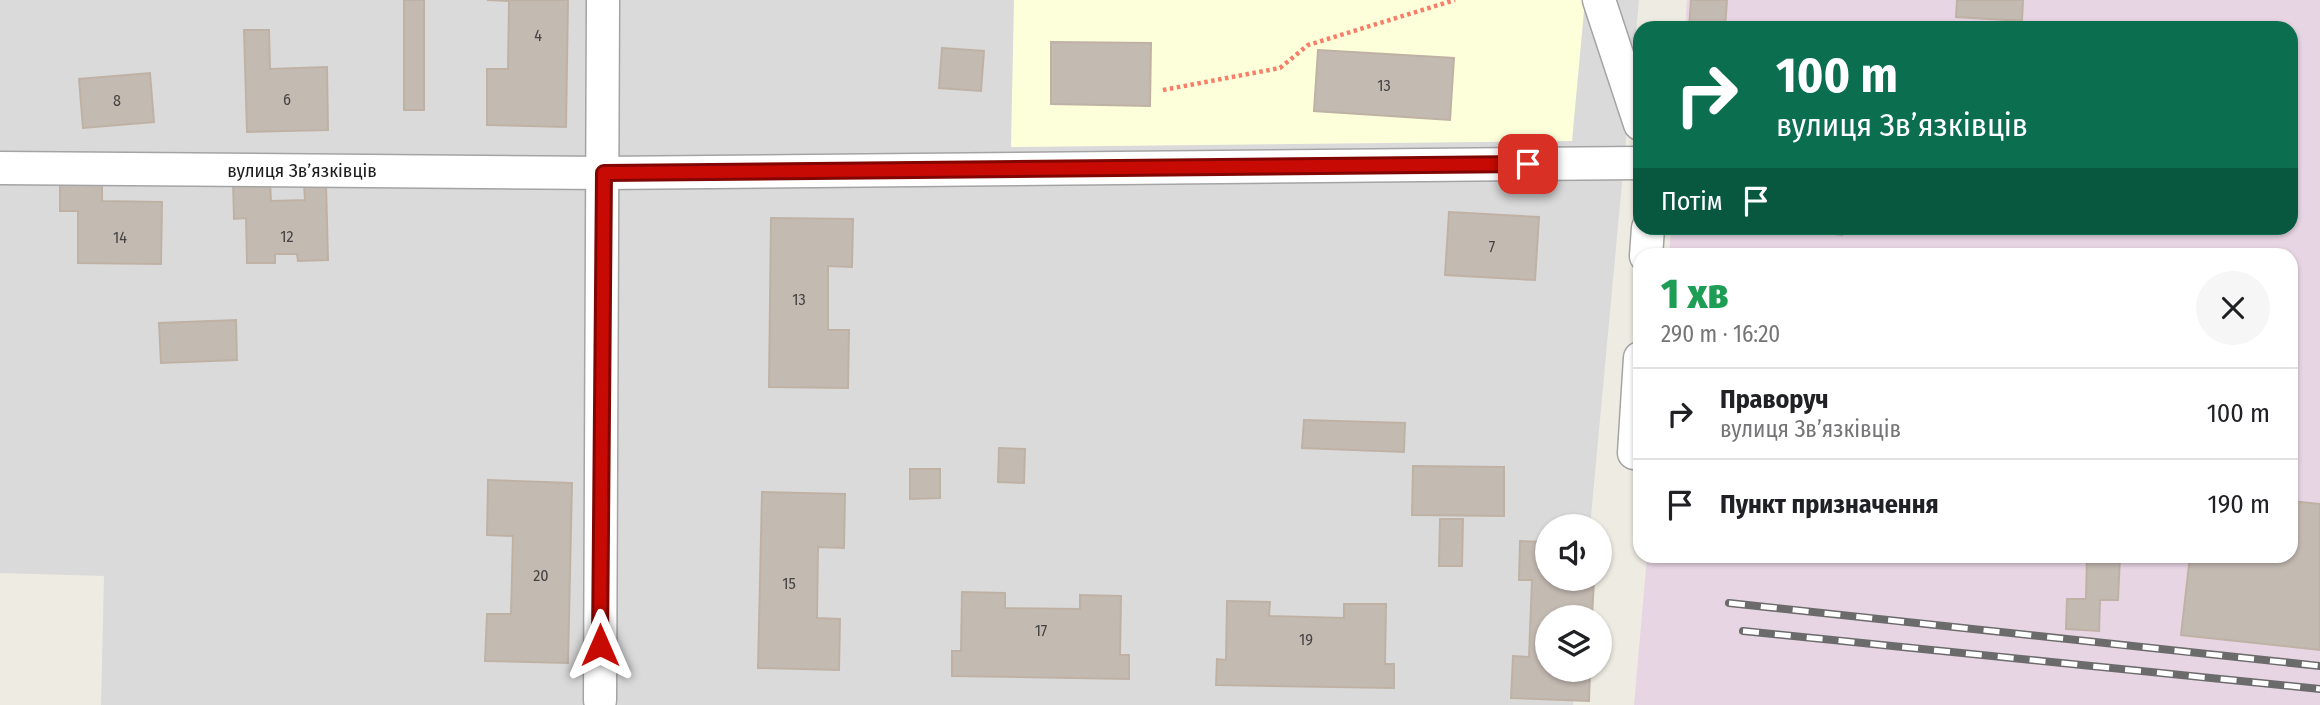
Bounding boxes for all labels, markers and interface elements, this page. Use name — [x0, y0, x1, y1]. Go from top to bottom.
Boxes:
house number: 4 — [534, 26, 542, 45]
text: 100 m — [1776, 46, 1898, 105]
icon: right — [1661, 49, 1752, 140]
house number: 13 — [1377, 76, 1391, 95]
house number: 6 — [283, 90, 291, 109]
house number: 8 — [113, 91, 121, 110]
text: вулиця Звʼязківців — [1776, 106, 2028, 144]
pin — [1498, 134, 1558, 194]
icon: arrive — [1509, 145, 1547, 183]
street label: вулиця Звʼязківців — [227, 159, 377, 182]
icon: arrive — [1737, 182, 1775, 220]
text: Потім — [1661, 186, 1723, 217]
house number: 12 — [280, 227, 294, 246]
house number: 14 — [113, 228, 127, 247]
house number: 7 — [1489, 237, 1496, 256]
text: 1 хв — [1661, 269, 1729, 319]
button: close — [2196, 271, 2270, 345]
house number: 13 — [792, 290, 806, 309]
text: 290 m · 16:20 — [1661, 320, 1780, 348]
text: Праворуч — [1720, 384, 1829, 415]
icon: right — [1661, 395, 1699, 433]
text: 100 m — [2207, 398, 2270, 429]
text: вулиця Звʼязківців — [1720, 415, 1901, 443]
icon: arrive — [1661, 486, 1699, 524]
text: Пункт призначення — [1720, 489, 1939, 520]
text: 190 m — [2208, 489, 2270, 520]
map controls — [1535, 514, 1612, 682]
button: sound — [1535, 514, 1612, 591]
house number: 20 — [533, 566, 549, 585]
house number: 15 — [782, 574, 796, 593]
button: layers — [1535, 605, 1612, 682]
position arrow — [563, 608, 637, 682]
house number: 17 — [1035, 621, 1048, 640]
house number: 19 — [1299, 630, 1313, 649]

